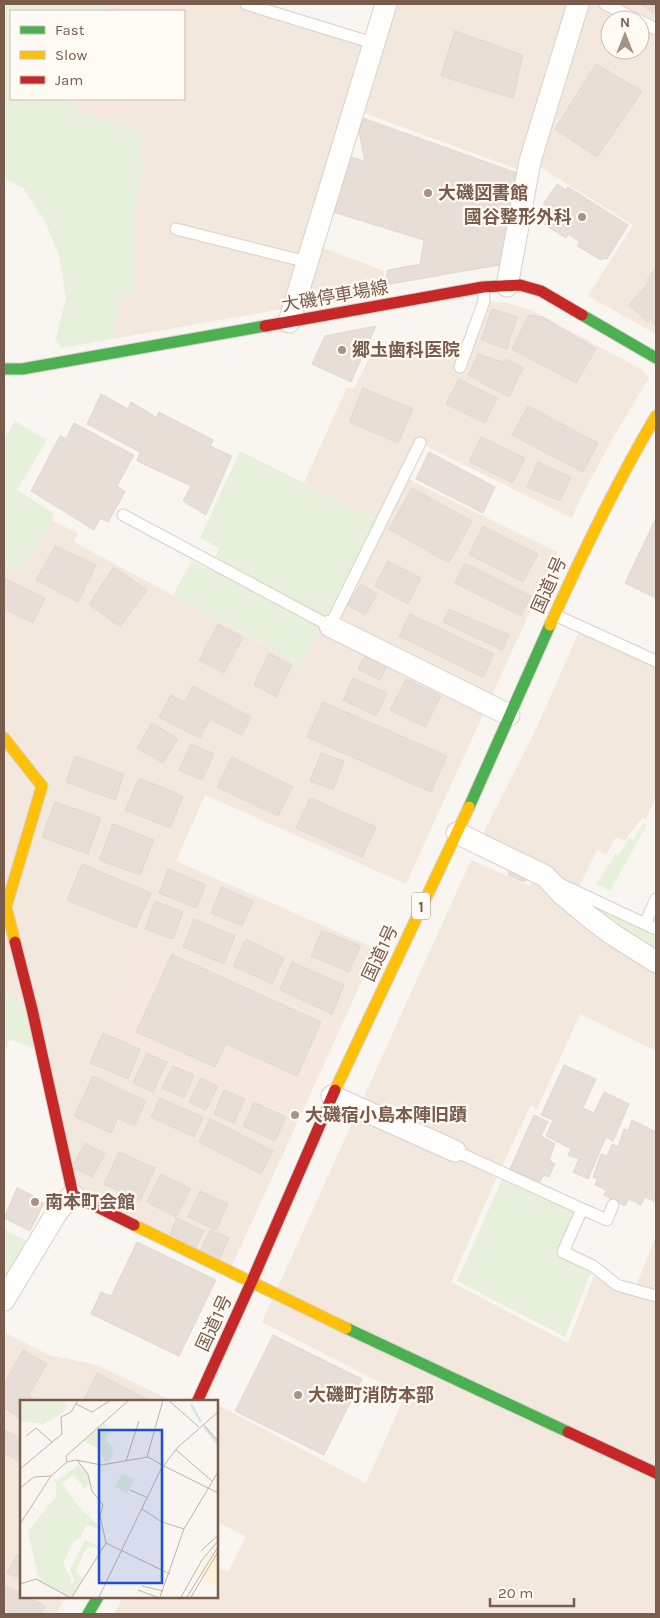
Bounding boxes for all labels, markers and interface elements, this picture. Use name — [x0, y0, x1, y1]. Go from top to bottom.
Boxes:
legend — [10, 10, 185, 100]
north arrow — [600, 10, 650, 60]
text: N — [620, 14, 630, 31]
text: Fast — [55, 21, 85, 39]
text: Slow — [55, 46, 87, 64]
text: Jam — [55, 71, 83, 89]
place label: 大磯図書館 — [438, 182, 528, 204]
marker: 大磯図書館 — [422, 187, 434, 199]
place label: 國谷整形外科 — [464, 206, 572, 228]
marker: 國谷整形外科 — [576, 211, 588, 223]
street label: 大磯停車場線 — [280, 276, 390, 316]
place label: 郷圡歯科医院 — [352, 339, 460, 361]
marker: 郷圡歯科医院 — [336, 344, 348, 356]
street label: 国道1号 — [527, 553, 571, 617]
road number: 1 — [412, 892, 430, 919]
street label: 国道1号 — [357, 921, 403, 985]
place label: 大磯宿小島本陣旧蹟 — [305, 1104, 467, 1126]
marker: 大磯宿小島本陣旧蹟 — [289, 1109, 301, 1121]
place label: 南本町会館 — [45, 1191, 135, 1213]
marker: 南本町会館 — [29, 1196, 41, 1208]
street label: 国道1号 — [191, 1291, 237, 1355]
place label: 大磯町消防本部 — [308, 1384, 434, 1406]
marker: 大磯町消防本部 — [292, 1389, 304, 1401]
inset map — [20, 1400, 218, 1598]
scale bar — [490, 1576, 574, 1608]
text: 20 m — [498, 1584, 533, 1602]

